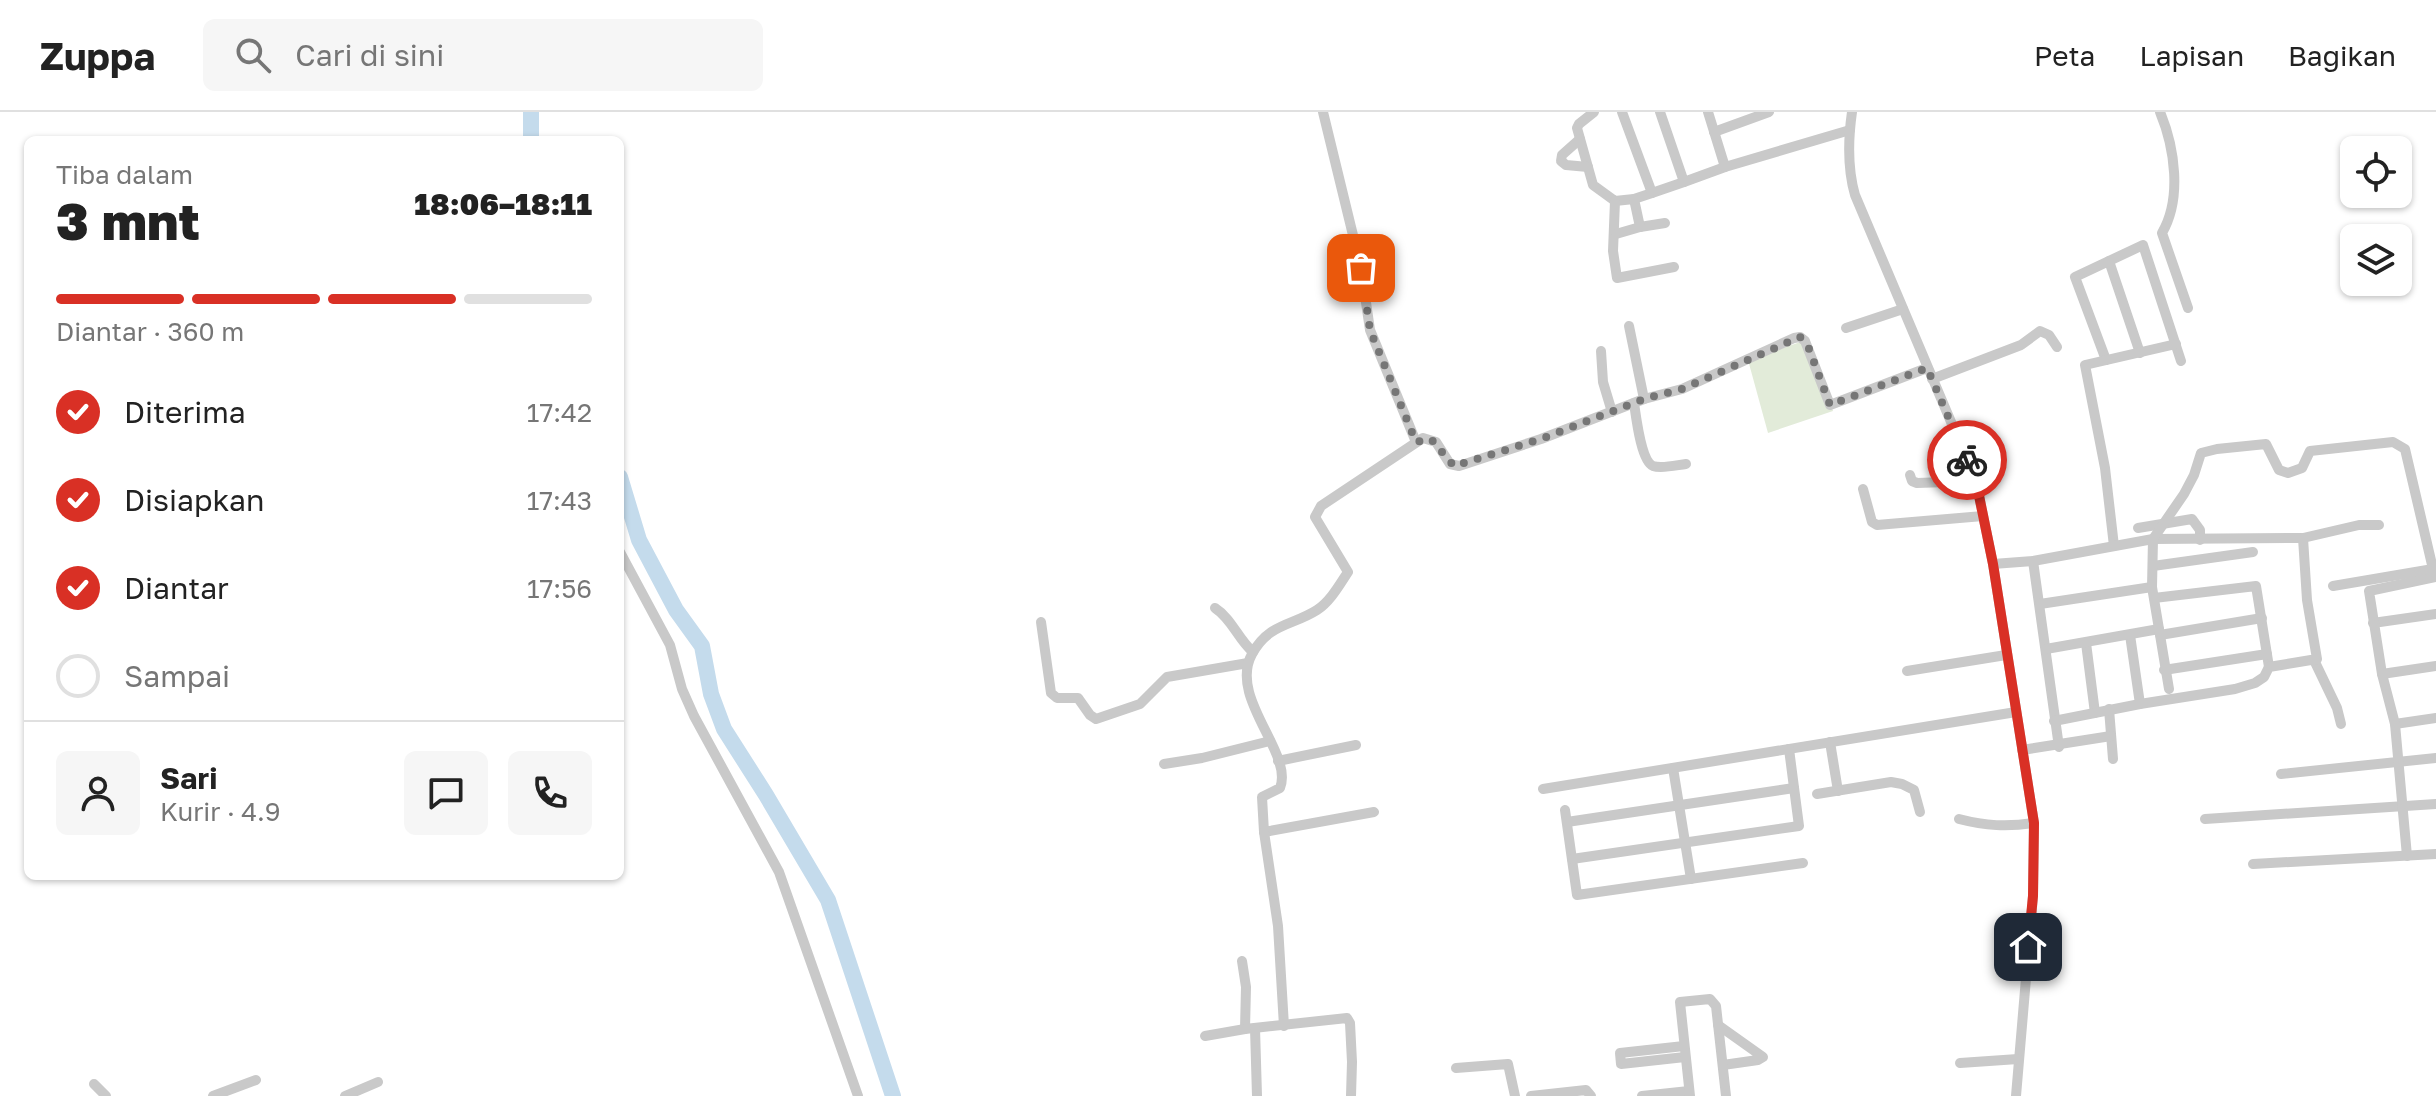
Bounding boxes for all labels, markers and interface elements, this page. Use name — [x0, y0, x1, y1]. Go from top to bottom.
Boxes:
search box — [203, 19, 763, 91]
text: Zuppa — [40, 33, 155, 78]
icon: search — [231, 33, 275, 77]
text: Cari di sini — [295, 37, 444, 73]
text: Peta — [2034, 39, 2095, 72]
text: Lapisan — [2139, 39, 2244, 72]
text: Bagikan — [2288, 39, 2396, 72]
map controls — [2340, 136, 2412, 296]
button: locate — [2340, 136, 2412, 208]
text: Tiba dalam — [56, 159, 193, 190]
text: 18:06–18:11 — [414, 186, 592, 222]
text: 3 mnt — [56, 189, 200, 251]
button: layers — [2340, 224, 2412, 296]
pin — [1327, 234, 1395, 302]
icon: bag — [1339, 246, 1383, 290]
text: Diantar · 360 m — [56, 316, 244, 347]
icon: check — [56, 390, 100, 434]
text: Diterima — [124, 394, 246, 430]
text: 17:42 — [527, 397, 592, 428]
courier — [1927, 420, 2007, 500]
icon: bike — [1945, 438, 1989, 482]
icon: check — [56, 478, 100, 522]
text: Disiapkan — [124, 482, 264, 518]
text: 17:43 — [527, 485, 592, 516]
icon: check — [56, 566, 100, 610]
text: Diantar — [124, 570, 229, 606]
text: 17:56 — [527, 573, 592, 604]
text: Sampai — [124, 658, 230, 694]
button: person — [56, 751, 140, 835]
button: chat — [404, 751, 488, 835]
button: phone — [508, 751, 592, 835]
text: Sari — [160, 760, 217, 796]
text: Kurir · 4.9 — [160, 796, 281, 827]
pin — [1994, 913, 2062, 981]
icon: home — [2006, 925, 2050, 969]

